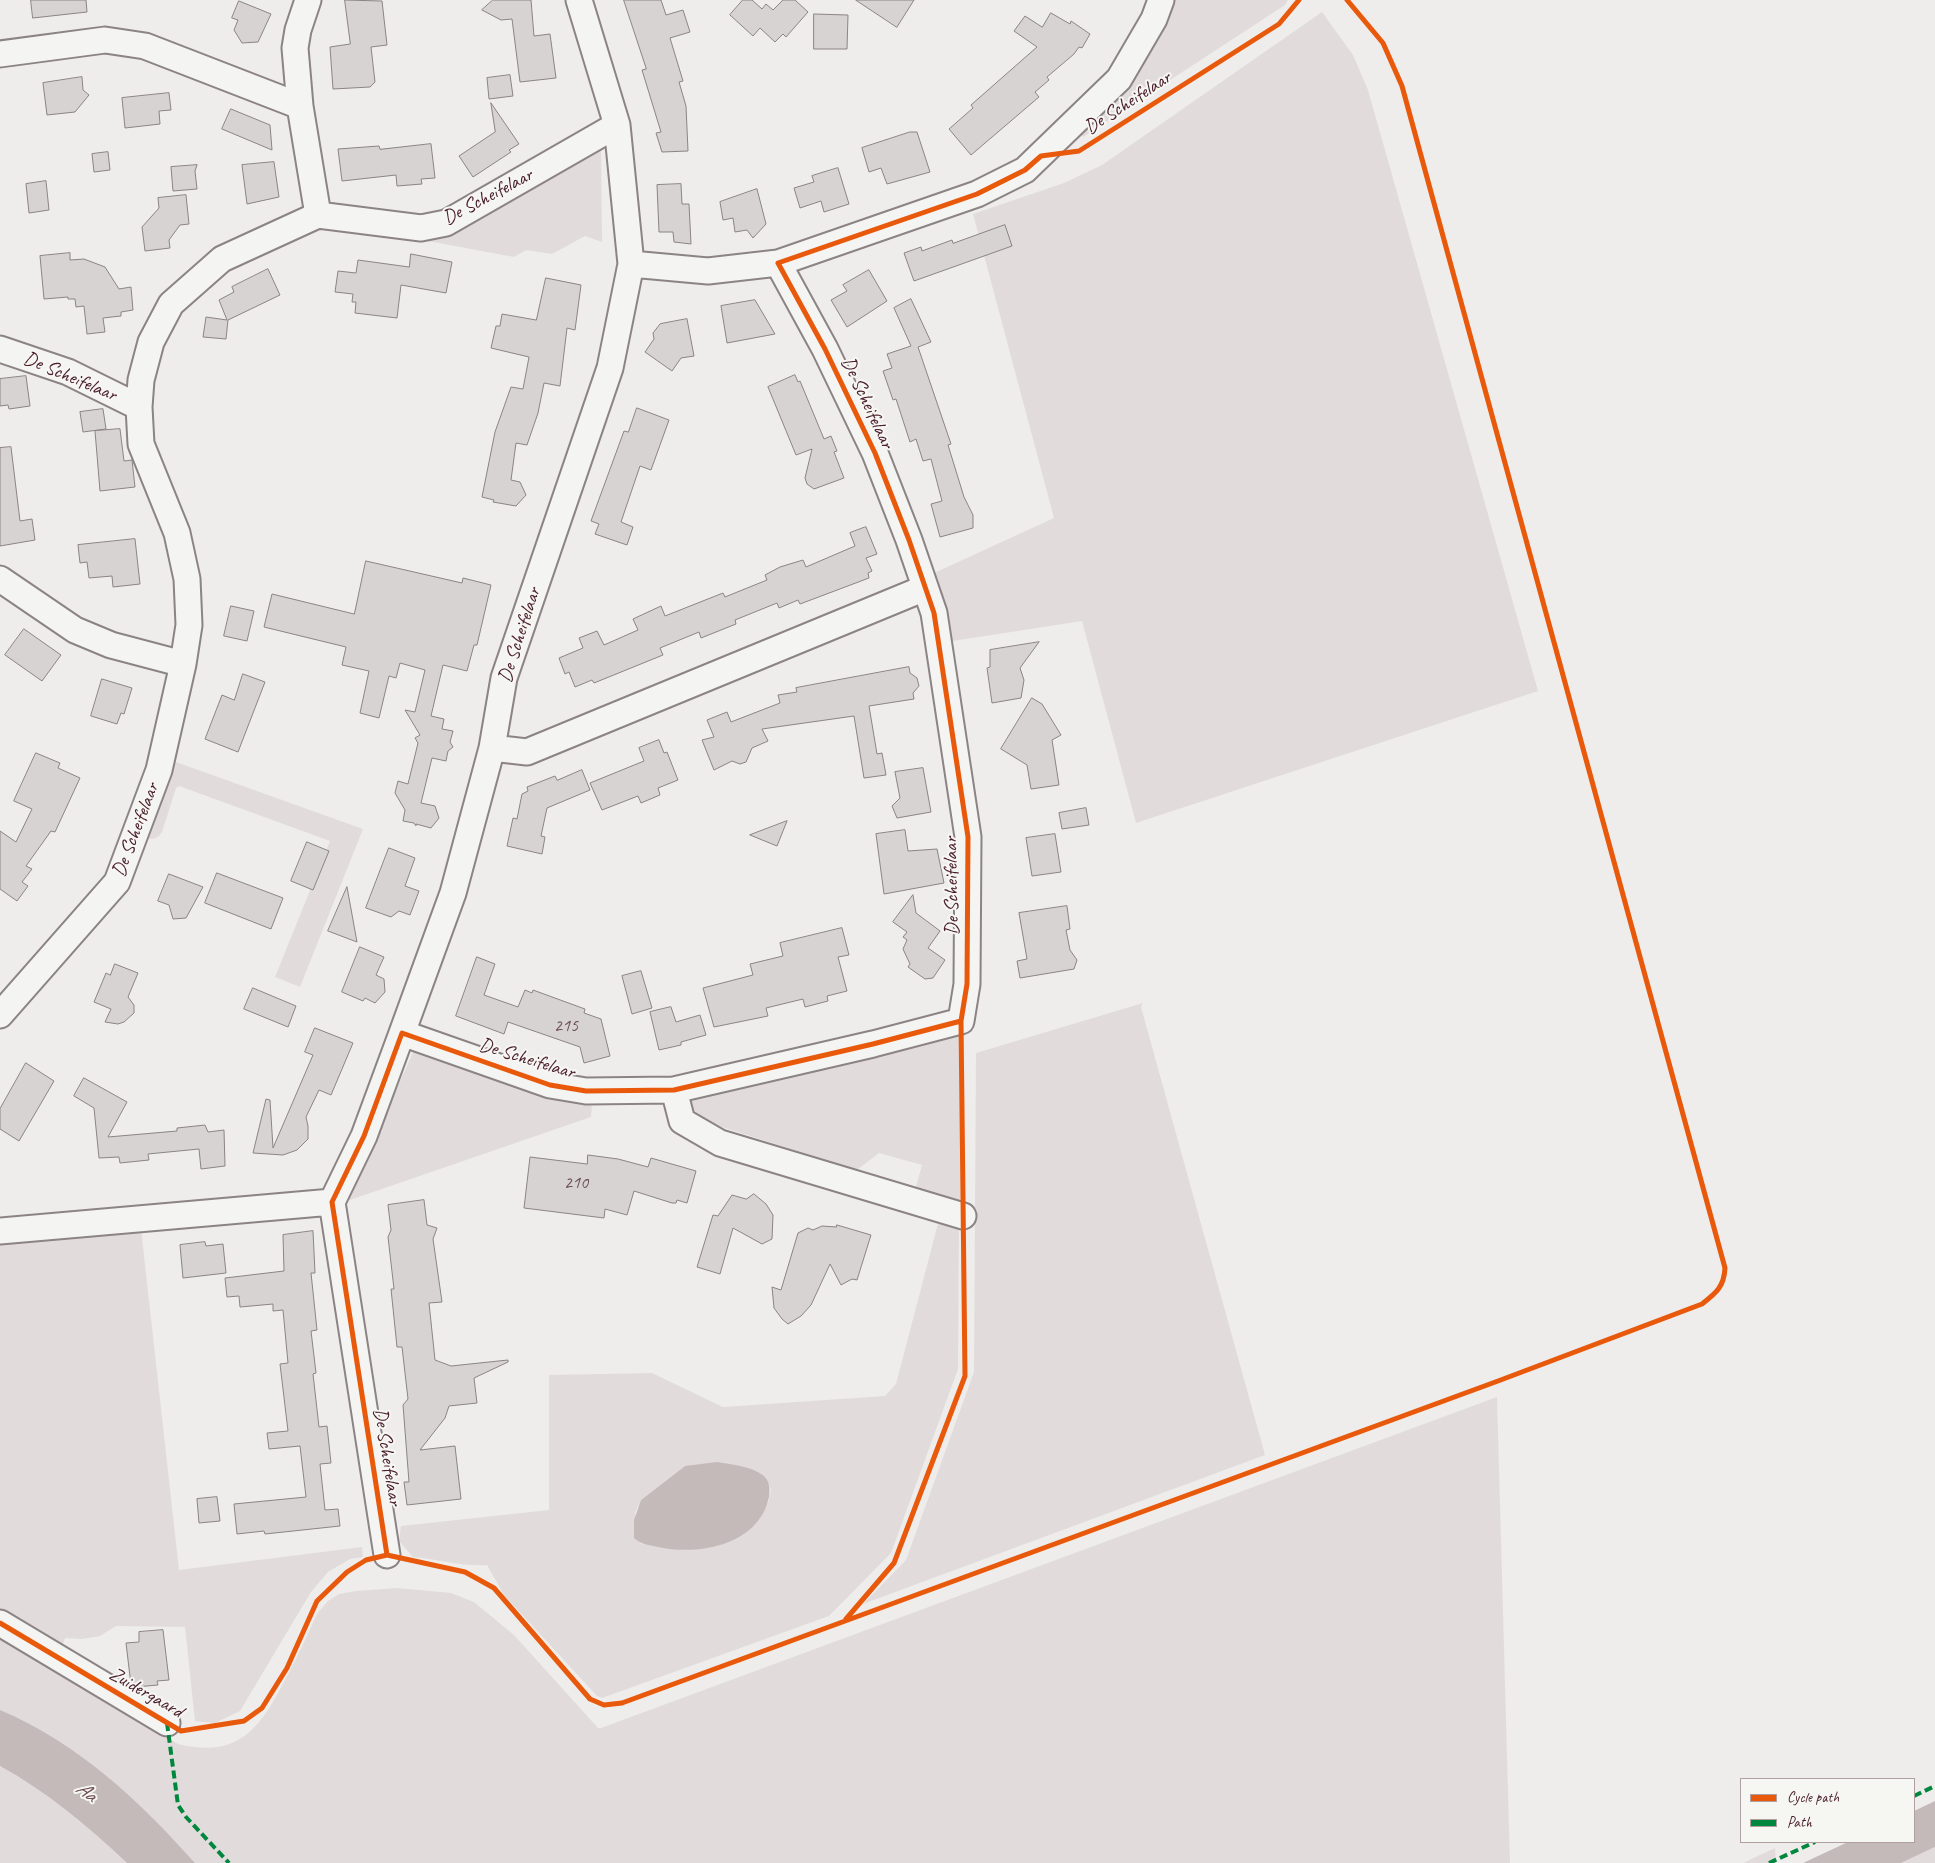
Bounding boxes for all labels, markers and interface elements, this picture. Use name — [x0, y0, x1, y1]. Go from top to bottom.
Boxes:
street label: De Scheifelaar — [1080, 66, 1176, 140]
street label: De Scheifelaar — [439, 163, 537, 231]
street label: De Scheifelaar — [20, 347, 120, 407]
street label: De Scheifelaar — [835, 353, 899, 453]
street label: De Scheifelaar — [493, 584, 547, 686]
street label: De Scheifelaar — [107, 780, 165, 880]
street label: De Scheifelaar — [939, 837, 965, 935]
house number: 215 — [554, 1015, 578, 1037]
street label: De Scheifelaar — [476, 1033, 578, 1085]
house number: 210 — [564, 1172, 588, 1194]
street label: De Scheifelaar — [367, 1406, 407, 1508]
street label: Zuidergaard — [105, 1662, 187, 1724]
water label: Aa — [70, 1776, 102, 1808]
legend — [1740, 1778, 1915, 1843]
text: Cycle path — [1787, 1788, 1839, 1807]
text: Path — [1787, 1813, 1812, 1832]

